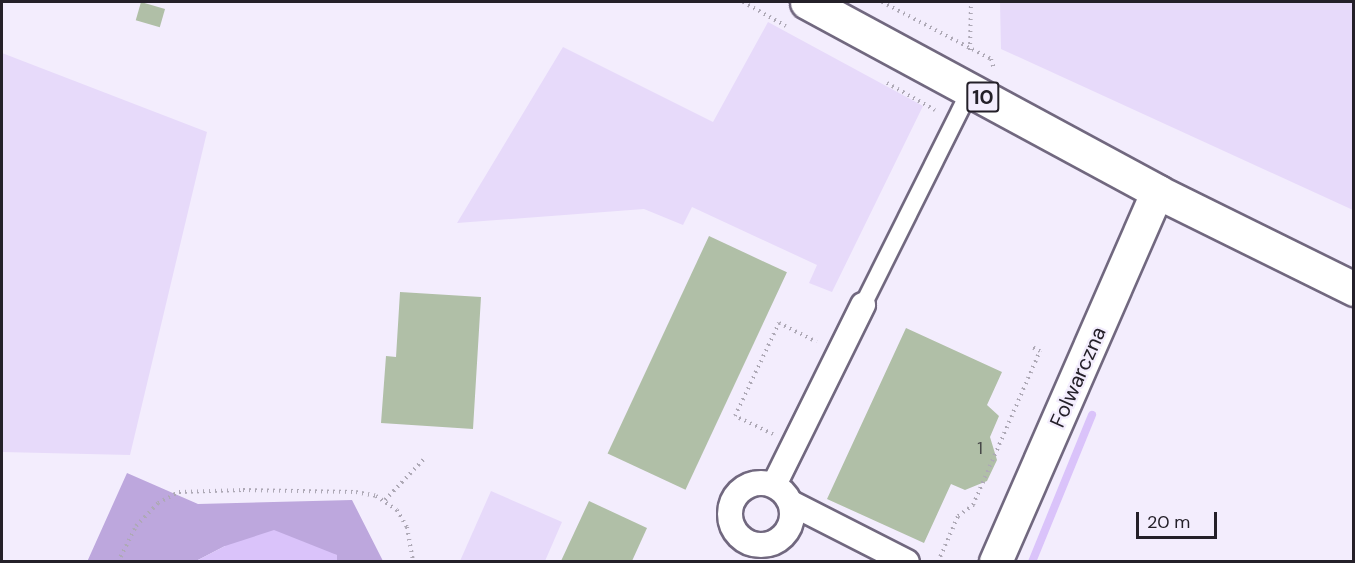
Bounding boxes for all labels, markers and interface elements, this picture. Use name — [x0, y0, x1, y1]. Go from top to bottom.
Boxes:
road number: 10 — [965, 80, 1001, 114]
street label: Folwarczna — [1045, 323, 1111, 431]
house number: 1 — [977, 437, 983, 459]
scale bar — [1139, 500, 1220, 538]
text: 20 m — [1147, 510, 1190, 534]

